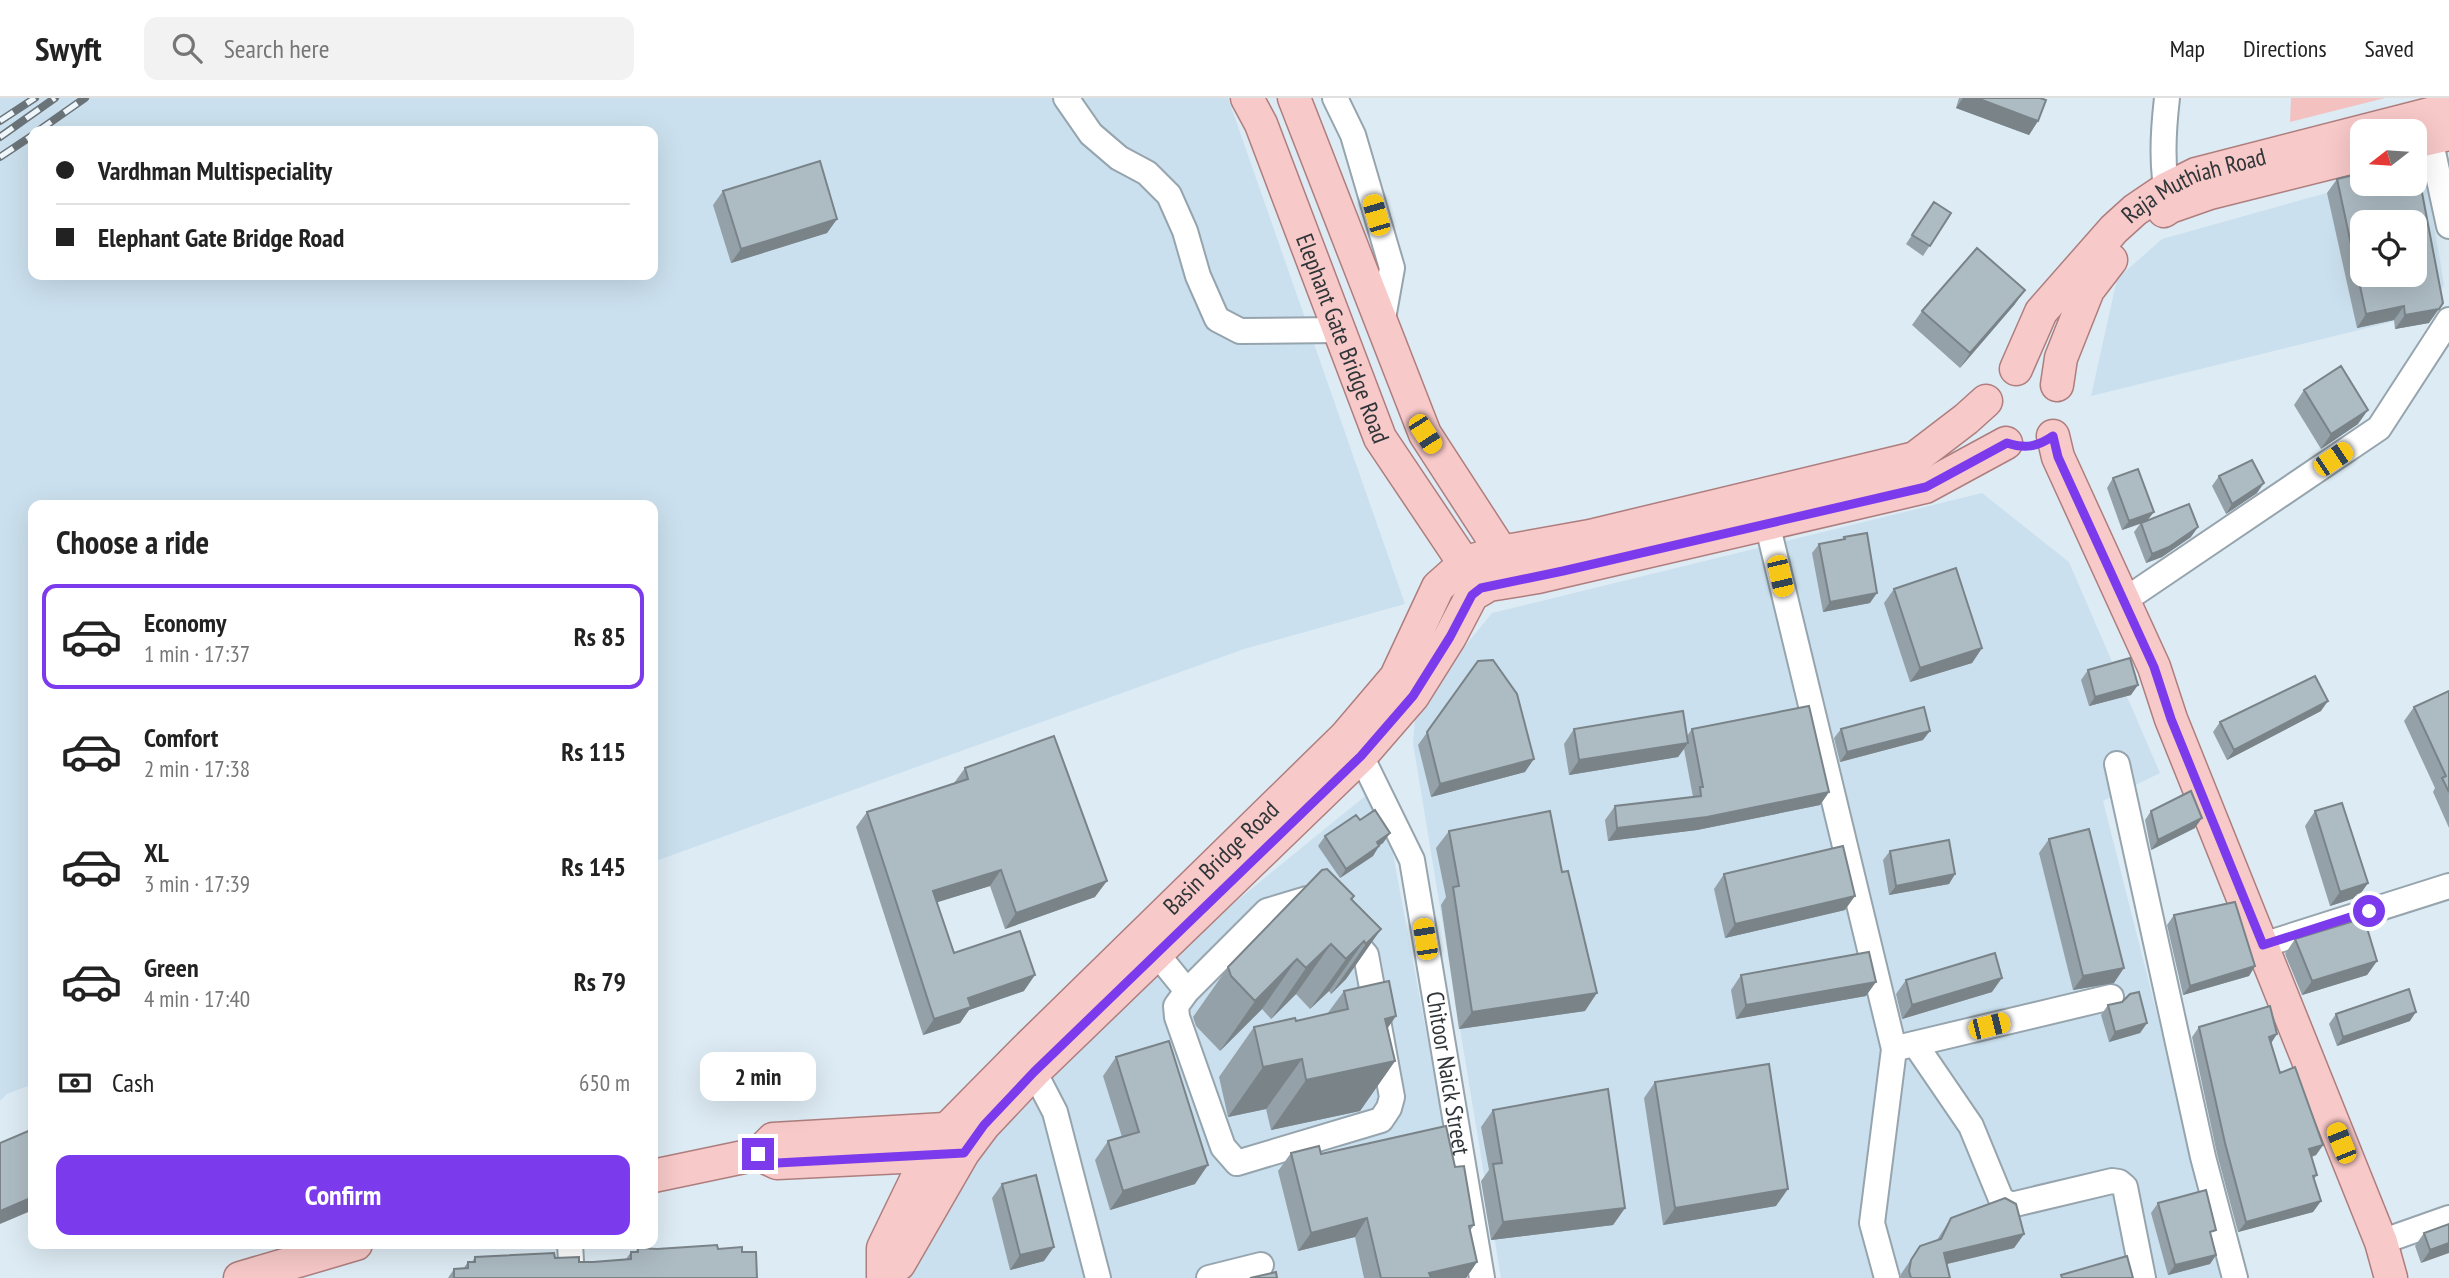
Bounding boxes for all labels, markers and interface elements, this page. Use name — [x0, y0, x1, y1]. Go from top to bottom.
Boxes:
search box — [144, 17, 634, 80]
text: Swyft — [35, 27, 102, 70]
icon: search — [168, 29, 206, 67]
text: Search here — [224, 32, 329, 65]
text: Map — [2170, 33, 2205, 64]
text: Directions — [2243, 33, 2327, 64]
text: Saved — [2365, 33, 2414, 64]
north arrow — [2350, 119, 2427, 196]
map controls — [2350, 119, 2427, 287]
street label: Raja Muthiah Road — [2115, 141, 2269, 230]
text: Vardhman Multispeciality — [98, 154, 332, 187]
car — [1361, 192, 1392, 238]
button: locate — [2350, 210, 2427, 287]
text: Elephant Gate Bridge Road — [98, 221, 344, 254]
street label: Elephant Gate Bridge Road — [1289, 229, 1397, 447]
car — [1405, 411, 1446, 457]
car — [2310, 439, 2357, 479]
text: Choose a ride — [56, 521, 209, 563]
car — [1766, 553, 1795, 599]
icon: car — [60, 605, 123, 668]
text: Economy — [144, 606, 226, 639]
text: Rs 85 — [574, 620, 626, 653]
text: 1 min · 17:37 — [144, 639, 250, 668]
icon: car — [60, 720, 123, 783]
text: Comfort — [144, 721, 218, 754]
text: Rs 115 — [561, 735, 626, 768]
text: 2 min · 17:38 — [144, 754, 250, 783]
street label: Basin Bridge Road — [1157, 794, 1285, 921]
icon: car — [60, 835, 123, 898]
text: XL — [144, 836, 169, 869]
text: Rs 145 — [561, 850, 626, 883]
text: 3 min · 17:39 — [144, 869, 250, 898]
route start — [2353, 895, 2385, 927]
car — [1412, 917, 1439, 961]
icon: car — [60, 950, 123, 1013]
text: Green — [144, 951, 199, 984]
text: Rs 79 — [574, 965, 626, 998]
text: 4 min · 17:40 — [144, 984, 250, 1013]
street label: Chitoor Naick Street — [1419, 989, 1477, 1158]
car — [1967, 1011, 2012, 1041]
callout: 2 min — [700, 1052, 816, 1102]
text: 2 min — [735, 1062, 781, 1091]
icon: cash — [56, 1064, 94, 1102]
text: Cash — [112, 1066, 154, 1099]
text: 650 m — [579, 1068, 630, 1097]
car — [2324, 1120, 2359, 1166]
route end — [742, 1138, 774, 1170]
button: Confirm — [56, 1155, 630, 1235]

